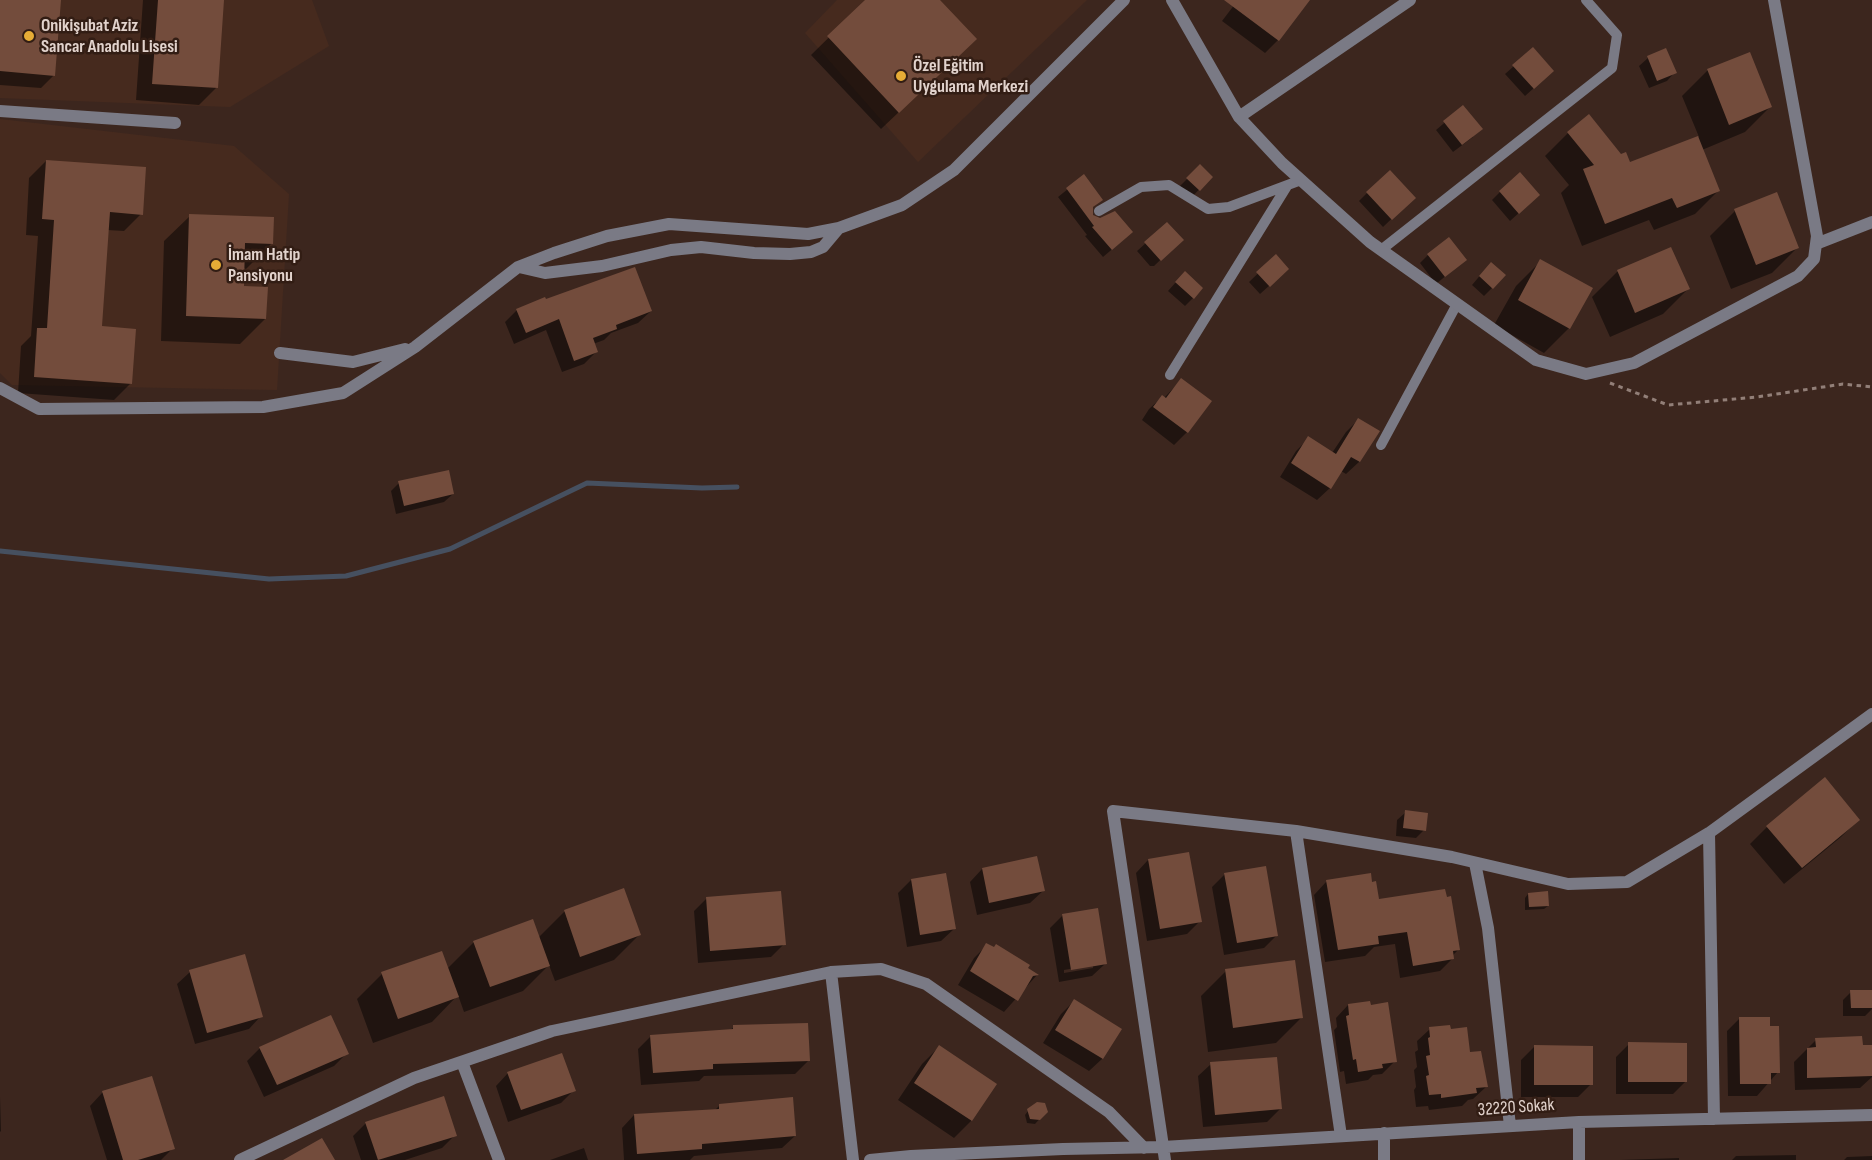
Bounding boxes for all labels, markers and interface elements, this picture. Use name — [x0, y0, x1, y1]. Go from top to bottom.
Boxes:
place label: Onikişubat Aziz Sancar Anadolu Lisesi — [41, 15, 178, 57]
marker: Onikişubat Aziz Sancar Anadolu Lisesi — [22, 29, 36, 43]
place label: Özel Eğitim Uygulama Merkezi — [913, 55, 1028, 98]
marker: Özel Eğitim Uygulama Merkezi — [894, 69, 908, 83]
place label: İmam Hatip Pansiyonu — [228, 244, 300, 286]
marker: İmam Hatip Pansiyonu — [209, 258, 223, 272]
street label: 32220 Sokak — [1477, 1095, 1555, 1121]

